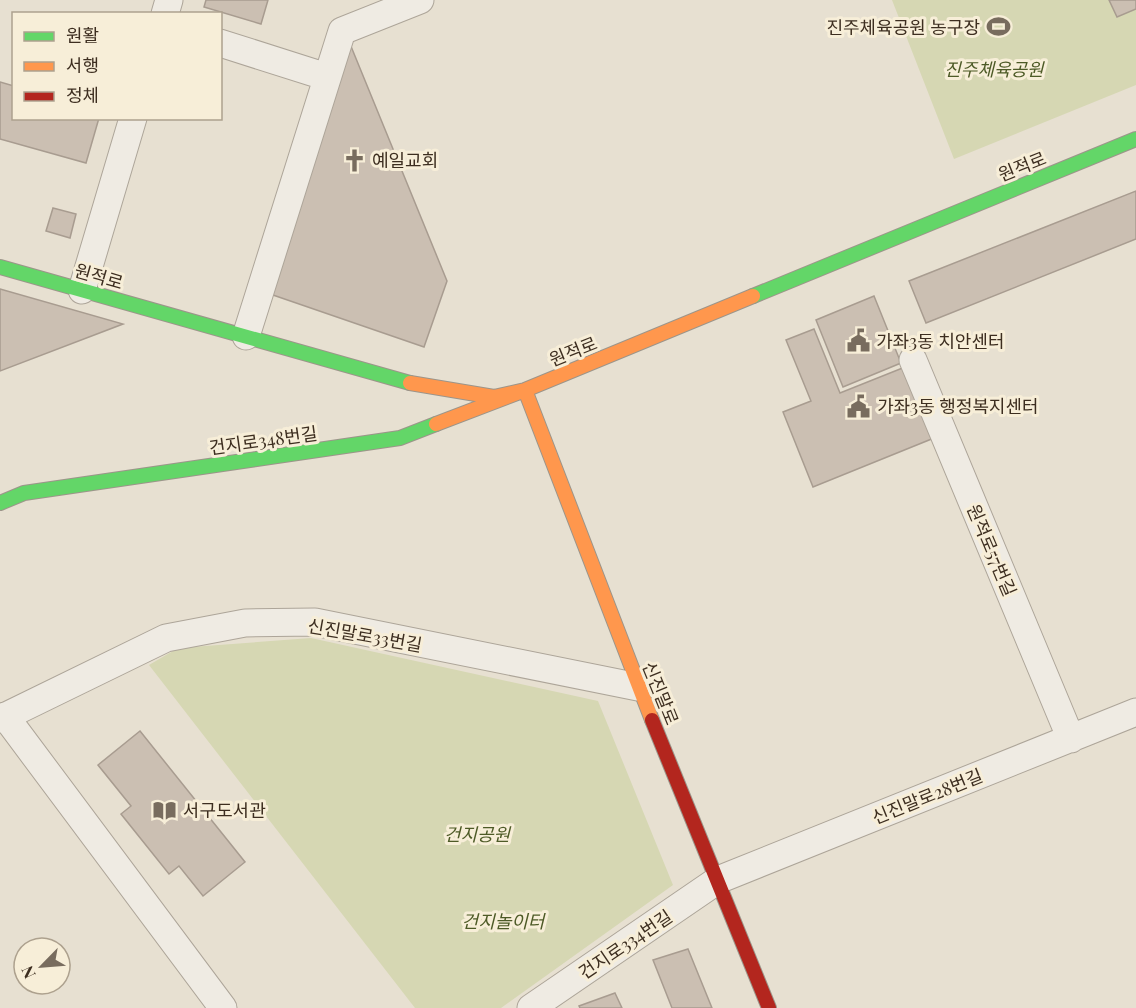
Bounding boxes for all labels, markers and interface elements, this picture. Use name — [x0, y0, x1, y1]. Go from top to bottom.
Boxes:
legend — [12, 12, 222, 120]
sports icon: 진주체육공원 농구장 — [985, 14, 1011, 40]
place label: 진주체육공원 농구장 — [826, 15, 980, 39]
text: 원활 — [66, 23, 99, 47]
text: 서행 — [66, 53, 99, 77]
park label: 진주체육공원 — [944, 57, 1045, 81]
text: 정체 — [66, 83, 99, 107]
street label: 원적로 — [994, 146, 1050, 186]
church icon: 예일교회 — [341, 147, 367, 173]
place label: 예일교회 — [372, 148, 438, 172]
street label: 원적로 — [72, 258, 126, 294]
public building icon: 가좌3동 치안센터 — [845, 328, 871, 354]
place label: 가좌3동 치안센터 — [876, 329, 1005, 353]
street label: 원적로 — [545, 331, 601, 371]
public building icon: 가좌3동 행정복지센터 — [846, 393, 872, 419]
place label: 가좌3동 행정복지센터 — [877, 394, 1039, 418]
street label: 건지로348번길 — [207, 421, 319, 459]
street label: 원적로57번길 — [962, 500, 1022, 600]
street label: 신진말로33번길 — [306, 613, 424, 657]
street label: 신진말로 — [637, 658, 685, 728]
street label: 신진말로28번길 — [868, 763, 986, 829]
library icon: 서구도서관 — [152, 797, 178, 823]
place label: 서구도서관 — [183, 798, 266, 822]
park label: 건지공원 — [444, 822, 512, 846]
street label: 건지로334번길 — [574, 904, 676, 984]
park label: 건지놀이터 — [462, 909, 547, 933]
north arrow — [12, 936, 72, 996]
text: N — [16, 962, 40, 982]

